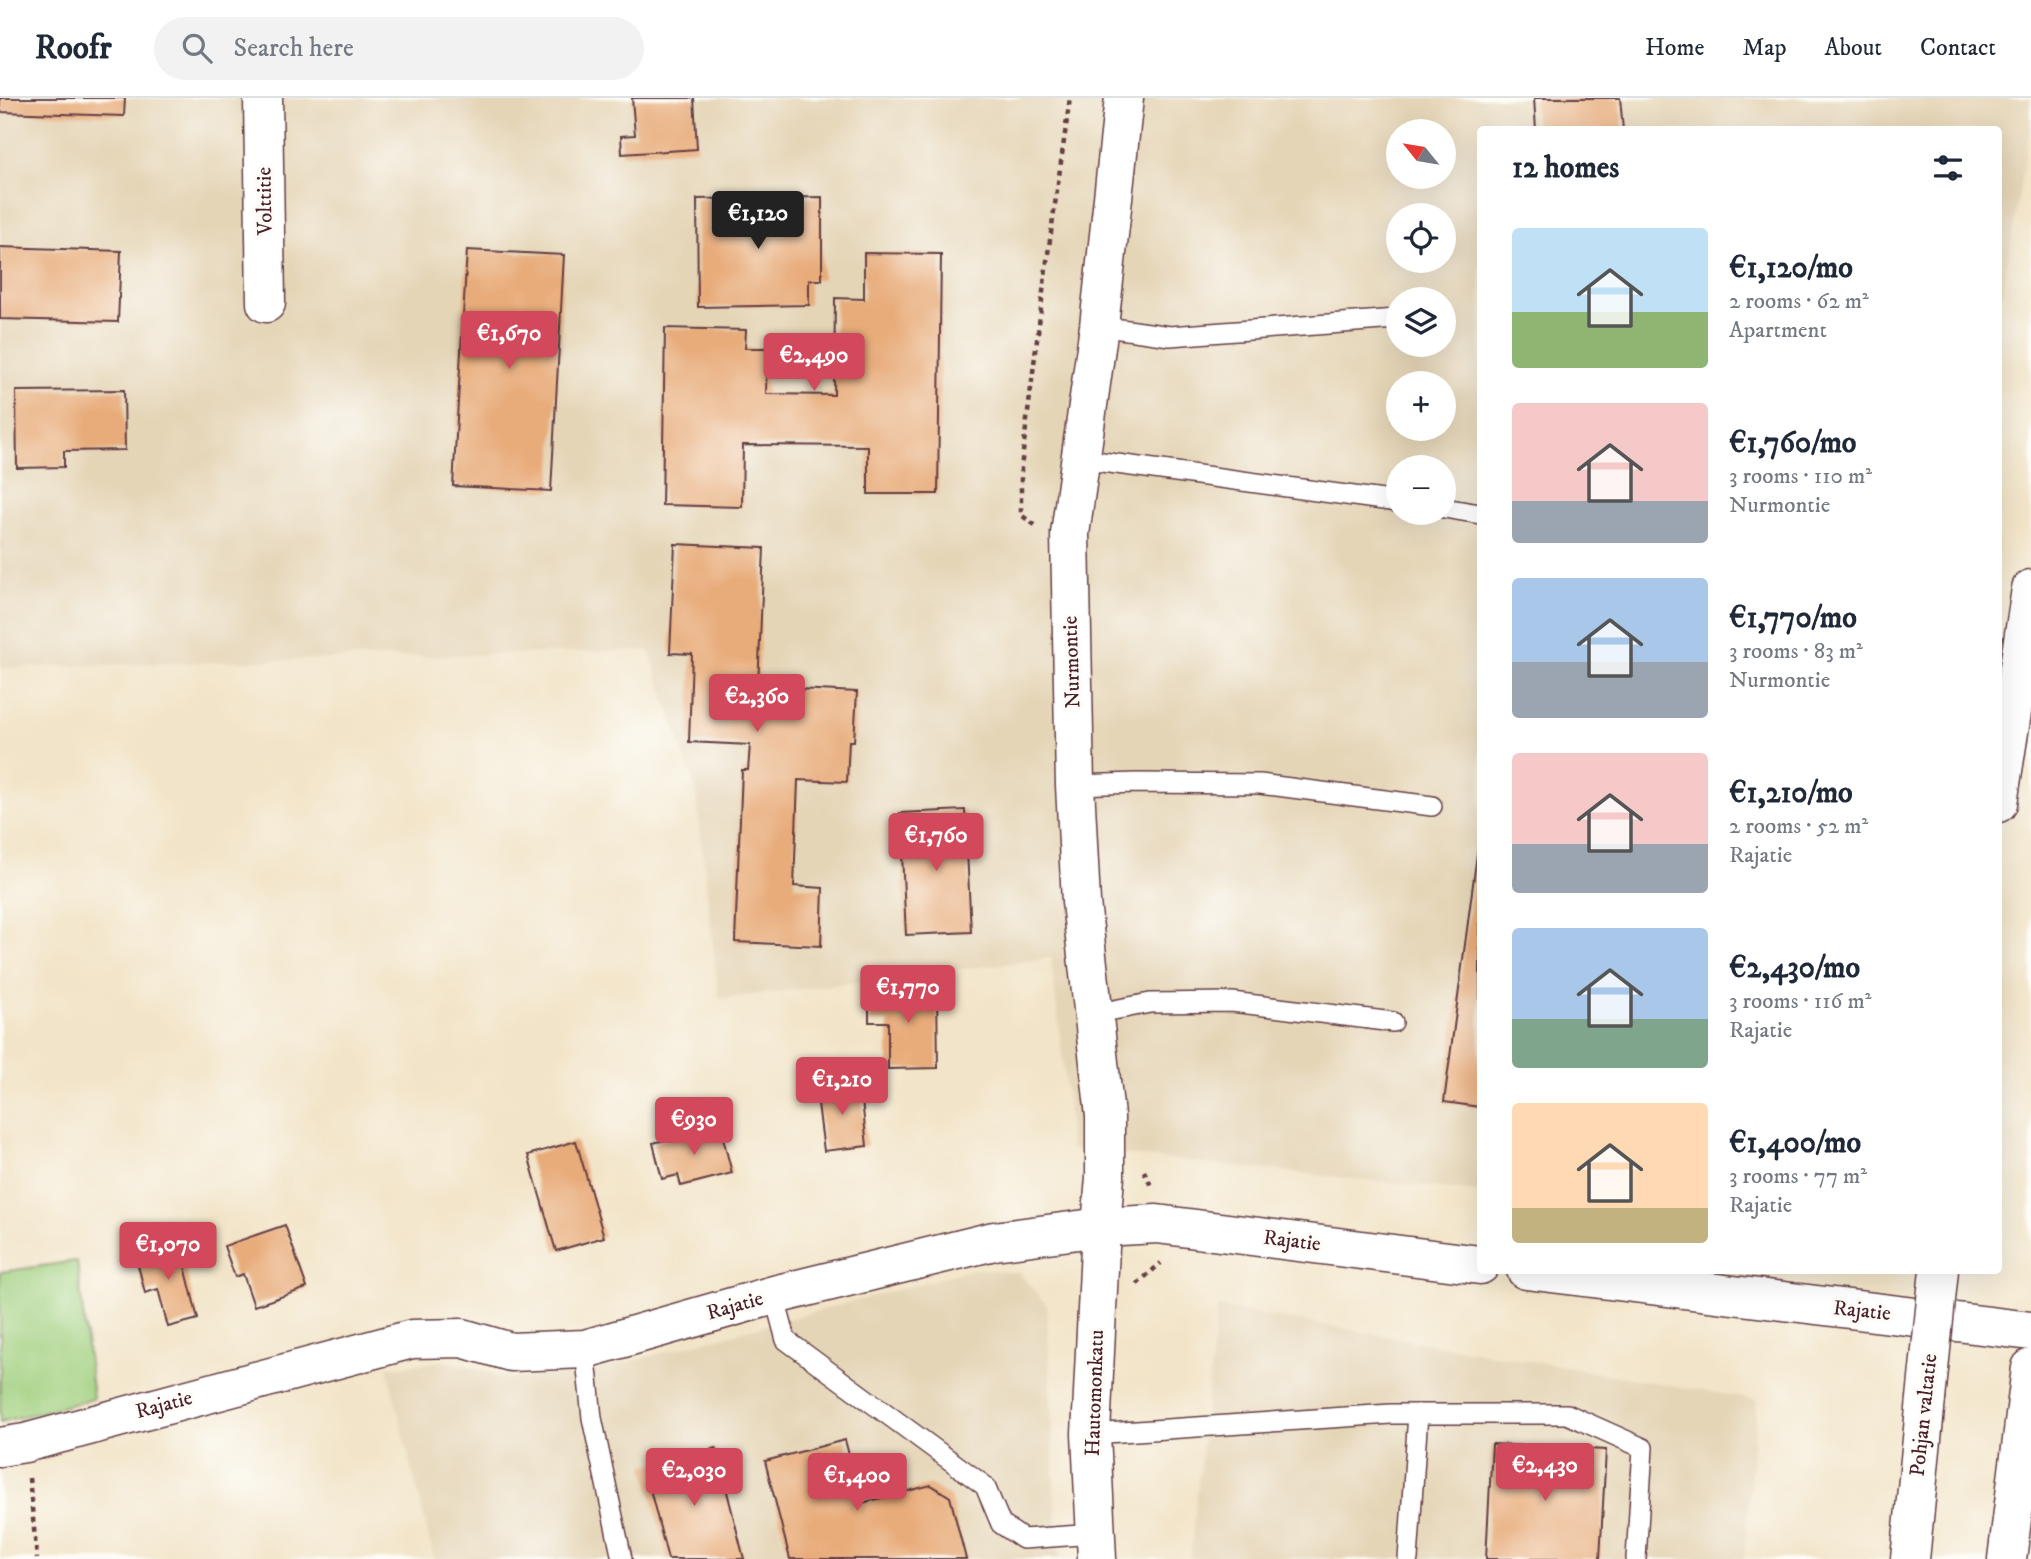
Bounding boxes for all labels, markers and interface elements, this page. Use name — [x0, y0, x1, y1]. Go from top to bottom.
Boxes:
search box — [154, 17, 644, 80]
text: Roofr — [35, 28, 112, 69]
icon: search — [178, 29, 216, 67]
text: Search here — [234, 32, 354, 65]
text: Home — [1645, 33, 1704, 63]
text: Map — [1742, 33, 1787, 63]
text: About — [1825, 33, 1882, 63]
text: Contact — [1920, 33, 1996, 63]
north arrow — [1386, 119, 1456, 189]
map controls — [1386, 119, 1456, 525]
icon: filters — [1929, 149, 1967, 187]
text: 12 homes — [1512, 150, 1619, 187]
street label: Volttitie — [251, 166, 279, 236]
pin: €1,120 — [701, 192, 815, 251]
text: €1,120 — [728, 199, 788, 228]
button: locate — [1386, 203, 1456, 273]
text: €1,120/mo — [1729, 250, 1853, 287]
icon: home — [1568, 256, 1652, 340]
button: layers — [1386, 287, 1456, 357]
text: 2 rooms · 62 m² — [1729, 287, 1869, 316]
pin: €1,670 — [452, 312, 566, 371]
text: Apartment — [1729, 316, 1827, 345]
text: €1,670 — [477, 319, 541, 348]
pin: €2,490 — [757, 334, 871, 393]
text: €2,490 — [780, 341, 848, 370]
button: + — [1386, 371, 1456, 441]
text: €1,760/mo — [1729, 425, 1856, 462]
icon: home — [1568, 431, 1652, 515]
button: − — [1386, 455, 1456, 525]
text: 3 rooms · 110 m² — [1729, 462, 1872, 491]
text: Nurmontie — [1729, 491, 1830, 520]
text: €1,770/mo — [1729, 600, 1857, 637]
icon: home — [1568, 606, 1652, 690]
street label: Nurmontie — [1057, 615, 1087, 709]
text: 3 rooms · 83 m² — [1729, 637, 1863, 666]
text: Nurmontie — [1729, 666, 1830, 695]
pin: €2,360 — [700, 674, 814, 734]
text: €2,360 — [725, 682, 789, 711]
text: €1,210/mo — [1729, 775, 1853, 812]
icon: home — [1568, 781, 1652, 865]
text: 2 rooms · 52 m² — [1729, 812, 1868, 841]
pin: €1,760 — [879, 814, 993, 873]
text: €1,760 — [904, 821, 968, 850]
text: Rajatie — [1729, 841, 1792, 870]
text: €2,430/mo — [1729, 950, 1860, 987]
icon: home — [1568, 956, 1652, 1040]
pin: €1,770 — [851, 965, 965, 1025]
text: €1,770 — [876, 973, 940, 1002]
text: 3 rooms · 116 m² — [1729, 987, 1872, 1016]
text: Rajatie — [1729, 1016, 1792, 1045]
pin: €1,210 — [785, 1058, 899, 1117]
text: €1,210 — [812, 1065, 872, 1094]
pin: €930 — [653, 1098, 735, 1157]
text: €930 — [671, 1105, 717, 1134]
text: €1,400/mo — [1729, 1125, 1861, 1162]
icon: home — [1568, 1131, 1652, 1215]
text: 3 rooms · 77 m² — [1729, 1162, 1867, 1191]
text: Rajatie — [1729, 1191, 1792, 1220]
pin: €1,070 — [111, 1222, 225, 1282]
street label: Rajatie — [1262, 1225, 1323, 1257]
text: €1,070 — [136, 1230, 201, 1259]
street label: Rajatie — [704, 1285, 767, 1326]
street label: Rajatie — [1832, 1295, 1892, 1327]
street label: Hautomonkatu — [1080, 1329, 1110, 1457]
street label: Pohjan valtatie — [1905, 1352, 1943, 1478]
street label: Rajatie — [133, 1385, 196, 1425]
pin: €2,430 — [1488, 1444, 1602, 1503]
pin: €2,030 — [637, 1448, 751, 1508]
text: €2,430 — [1512, 1451, 1578, 1480]
pin: €1,400 — [800, 1454, 914, 1513]
text: €2,030 — [662, 1456, 726, 1485]
text: €1,400 — [824, 1461, 890, 1490]

